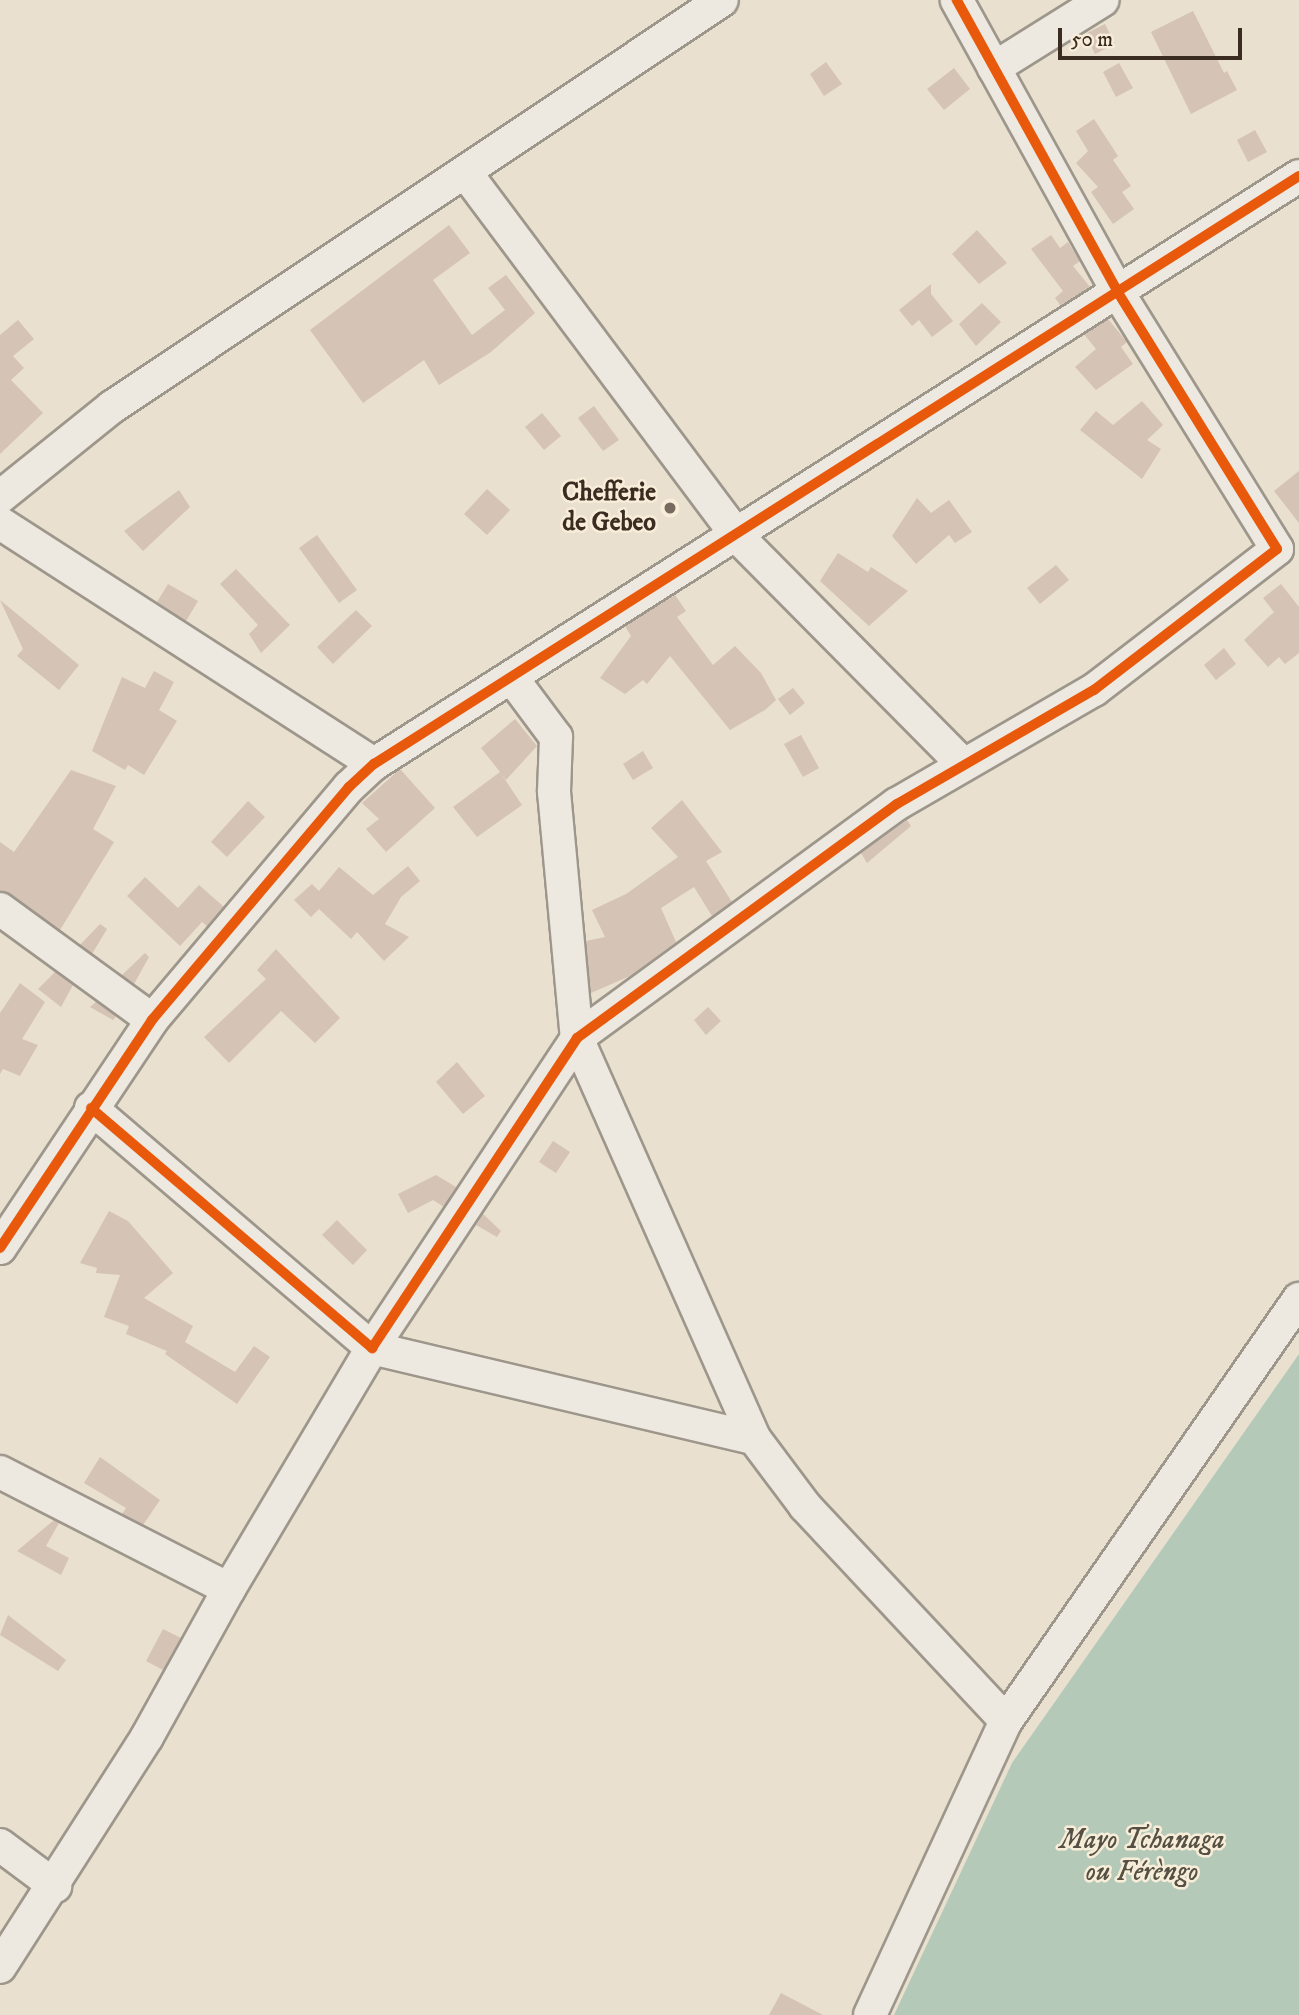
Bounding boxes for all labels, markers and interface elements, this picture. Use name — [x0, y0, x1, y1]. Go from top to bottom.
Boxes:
scale bar — [1061, 14, 1245, 58]
text: 50 m — [1071, 27, 1113, 53]
place label: Chefferie de Gebeo — [562, 477, 656, 538]
marker: Chefferie de Gebeo — [662, 500, 678, 516]
water label: Mayo Tchanaga ou Férèngo — [1059, 1823, 1225, 1889]

